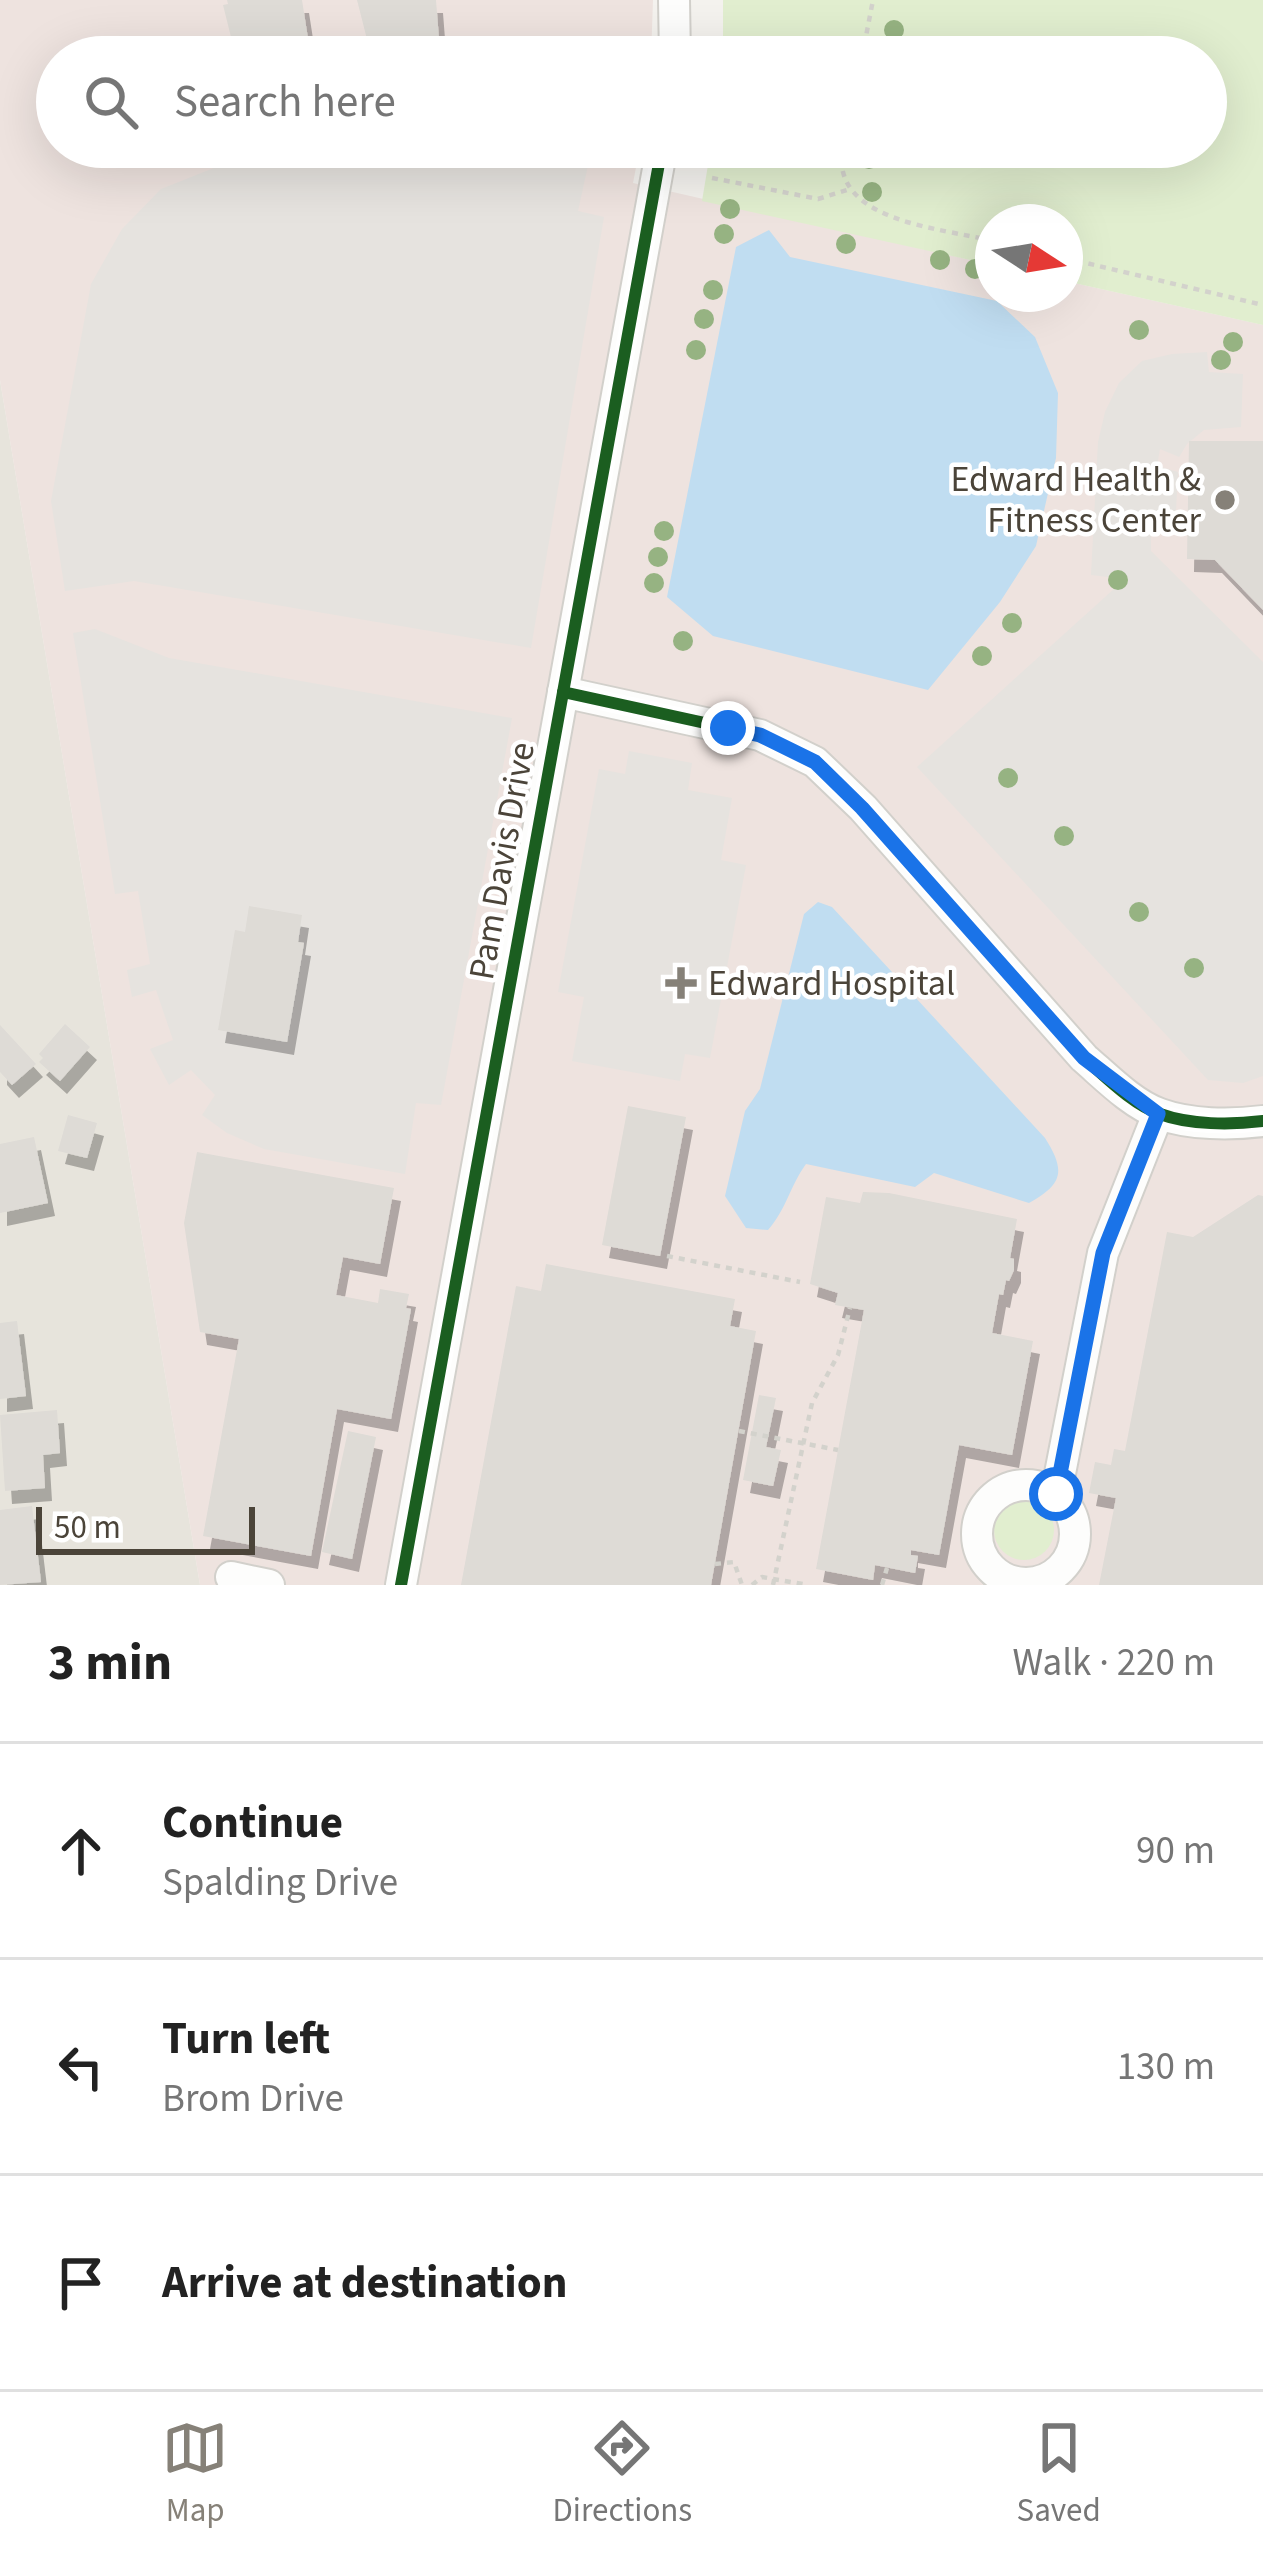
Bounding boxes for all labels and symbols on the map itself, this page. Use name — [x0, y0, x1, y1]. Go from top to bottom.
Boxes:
north arrow — [975, 204, 1083, 312]
place label: Edward Health & Fitness Center — [950, 454, 1202, 546]
marker: Edward Health & Fitness Center — [1212, 487, 1238, 513]
route end — [701, 701, 755, 755]
street label: Pam Davis Drive — [456, 738, 548, 984]
place label: Edward Hospital — [708, 958, 955, 1009]
marker: Edward Hospital — [665, 967, 697, 999]
route start — [1029, 1467, 1083, 1521]
scale bar — [36, 1501, 255, 1554]

